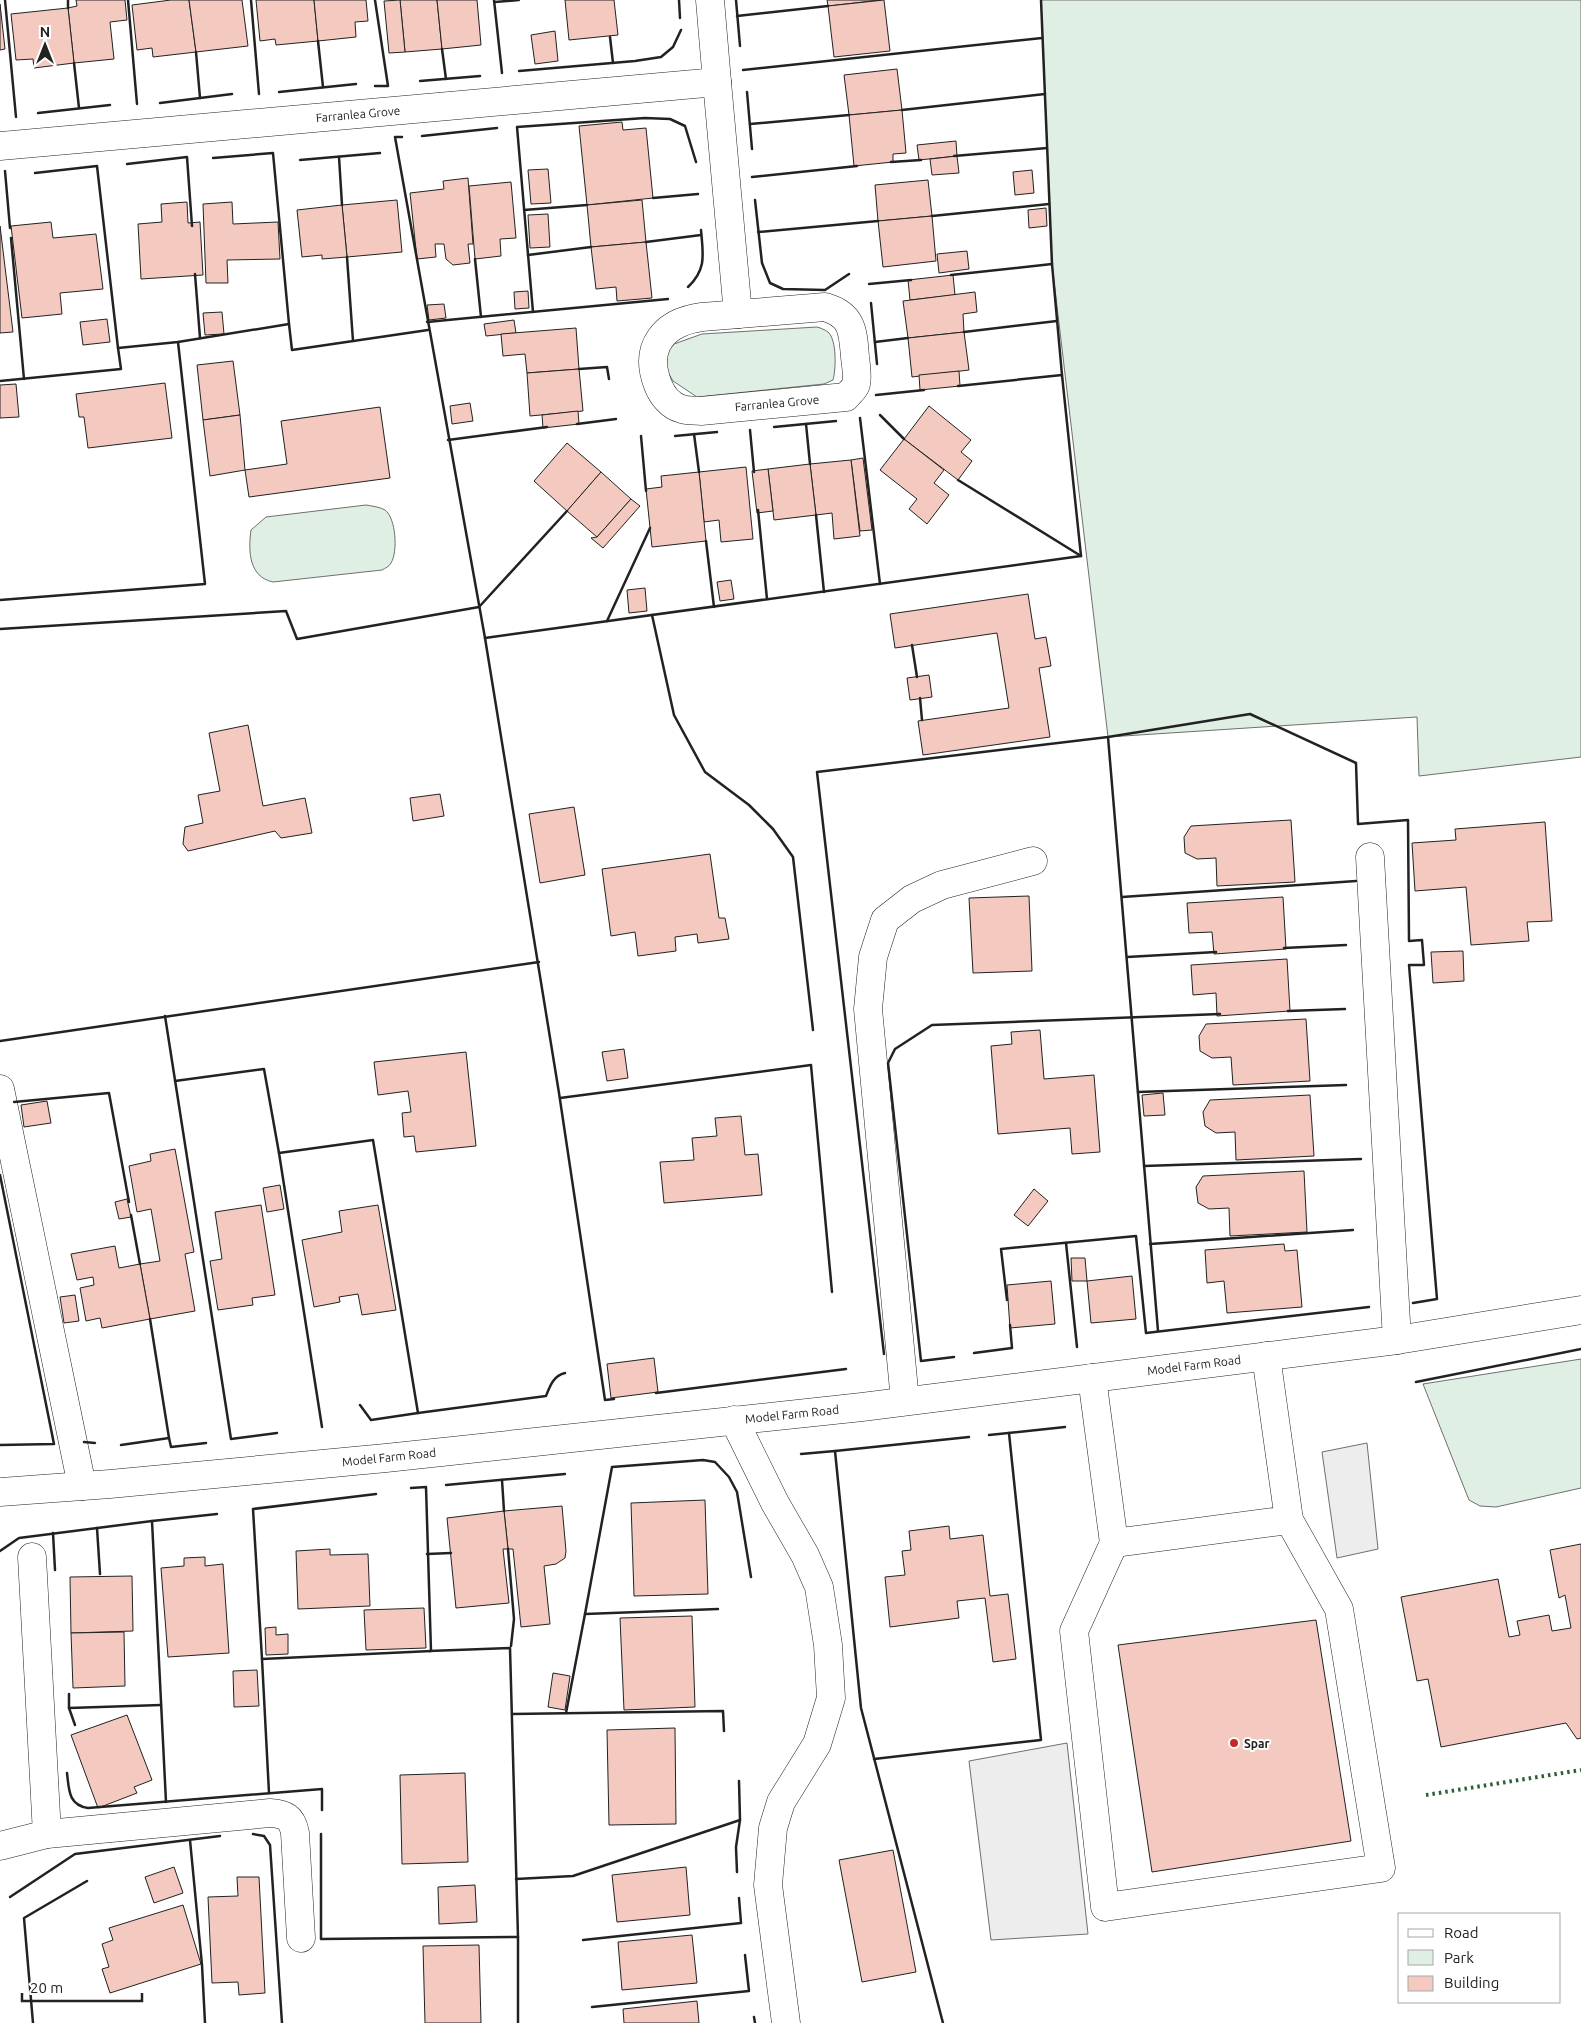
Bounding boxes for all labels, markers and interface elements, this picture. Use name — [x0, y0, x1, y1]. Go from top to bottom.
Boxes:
north arrow — [20, 20, 70, 70]
text: N — [40, 24, 50, 40]
street label: Farranlea Grove — [315, 104, 401, 124]
street label: Farranlea Grove — [734, 393, 820, 413]
street label: Model Farm Road — [1146, 1353, 1242, 1377]
street label: Model Farm Road — [744, 1403, 840, 1425]
street label: Model Farm Road — [341, 1446, 437, 1468]
marker: Spar — [1228, 1737, 1240, 1749]
place label: Spar — [1244, 1737, 1270, 1750]
legend — [1398, 1913, 1561, 2003]
text: Road — [1444, 1924, 1479, 1941]
text: Park — [1444, 1949, 1474, 1966]
scale bar — [22, 1970, 142, 2002]
text: Building — [1444, 1974, 1499, 1991]
text: 20 m — [30, 1979, 63, 1996]

